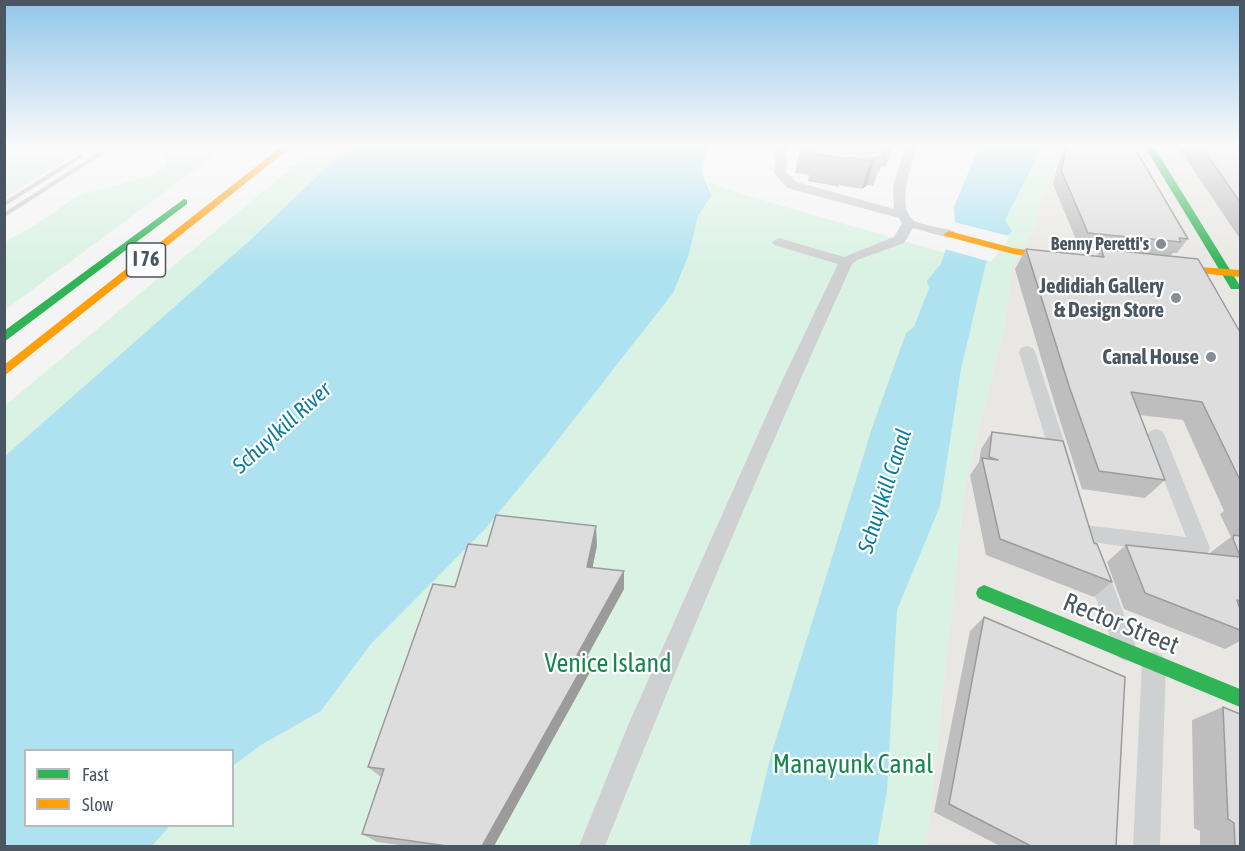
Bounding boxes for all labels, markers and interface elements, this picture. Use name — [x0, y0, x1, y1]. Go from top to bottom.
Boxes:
place label: Benny Peretti's — [1051, 233, 1149, 255]
marker: Benny Peretti's — [1154, 237, 1168, 251]
road number: I 76 — [126, 243, 166, 277]
place label: Jedidiah Gallery & Design Store — [1039, 273, 1164, 323]
marker: Jedidiah Gallery & Design Store — [1169, 291, 1183, 305]
place label: Canal House — [1102, 344, 1199, 370]
marker: Canal House — [1204, 350, 1218, 364]
water label: Schuylkill River — [227, 377, 337, 479]
water label: Schuylkill Canal — [852, 425, 918, 557]
street label: Rector Street — [1059, 587, 1183, 661]
park label: Venice Island — [544, 648, 672, 680]
legend — [24, 749, 234, 827]
park label: Manayunk Canal — [773, 749, 933, 781]
text: Fast — [82, 764, 109, 785]
text: Slow — [82, 794, 113, 815]

